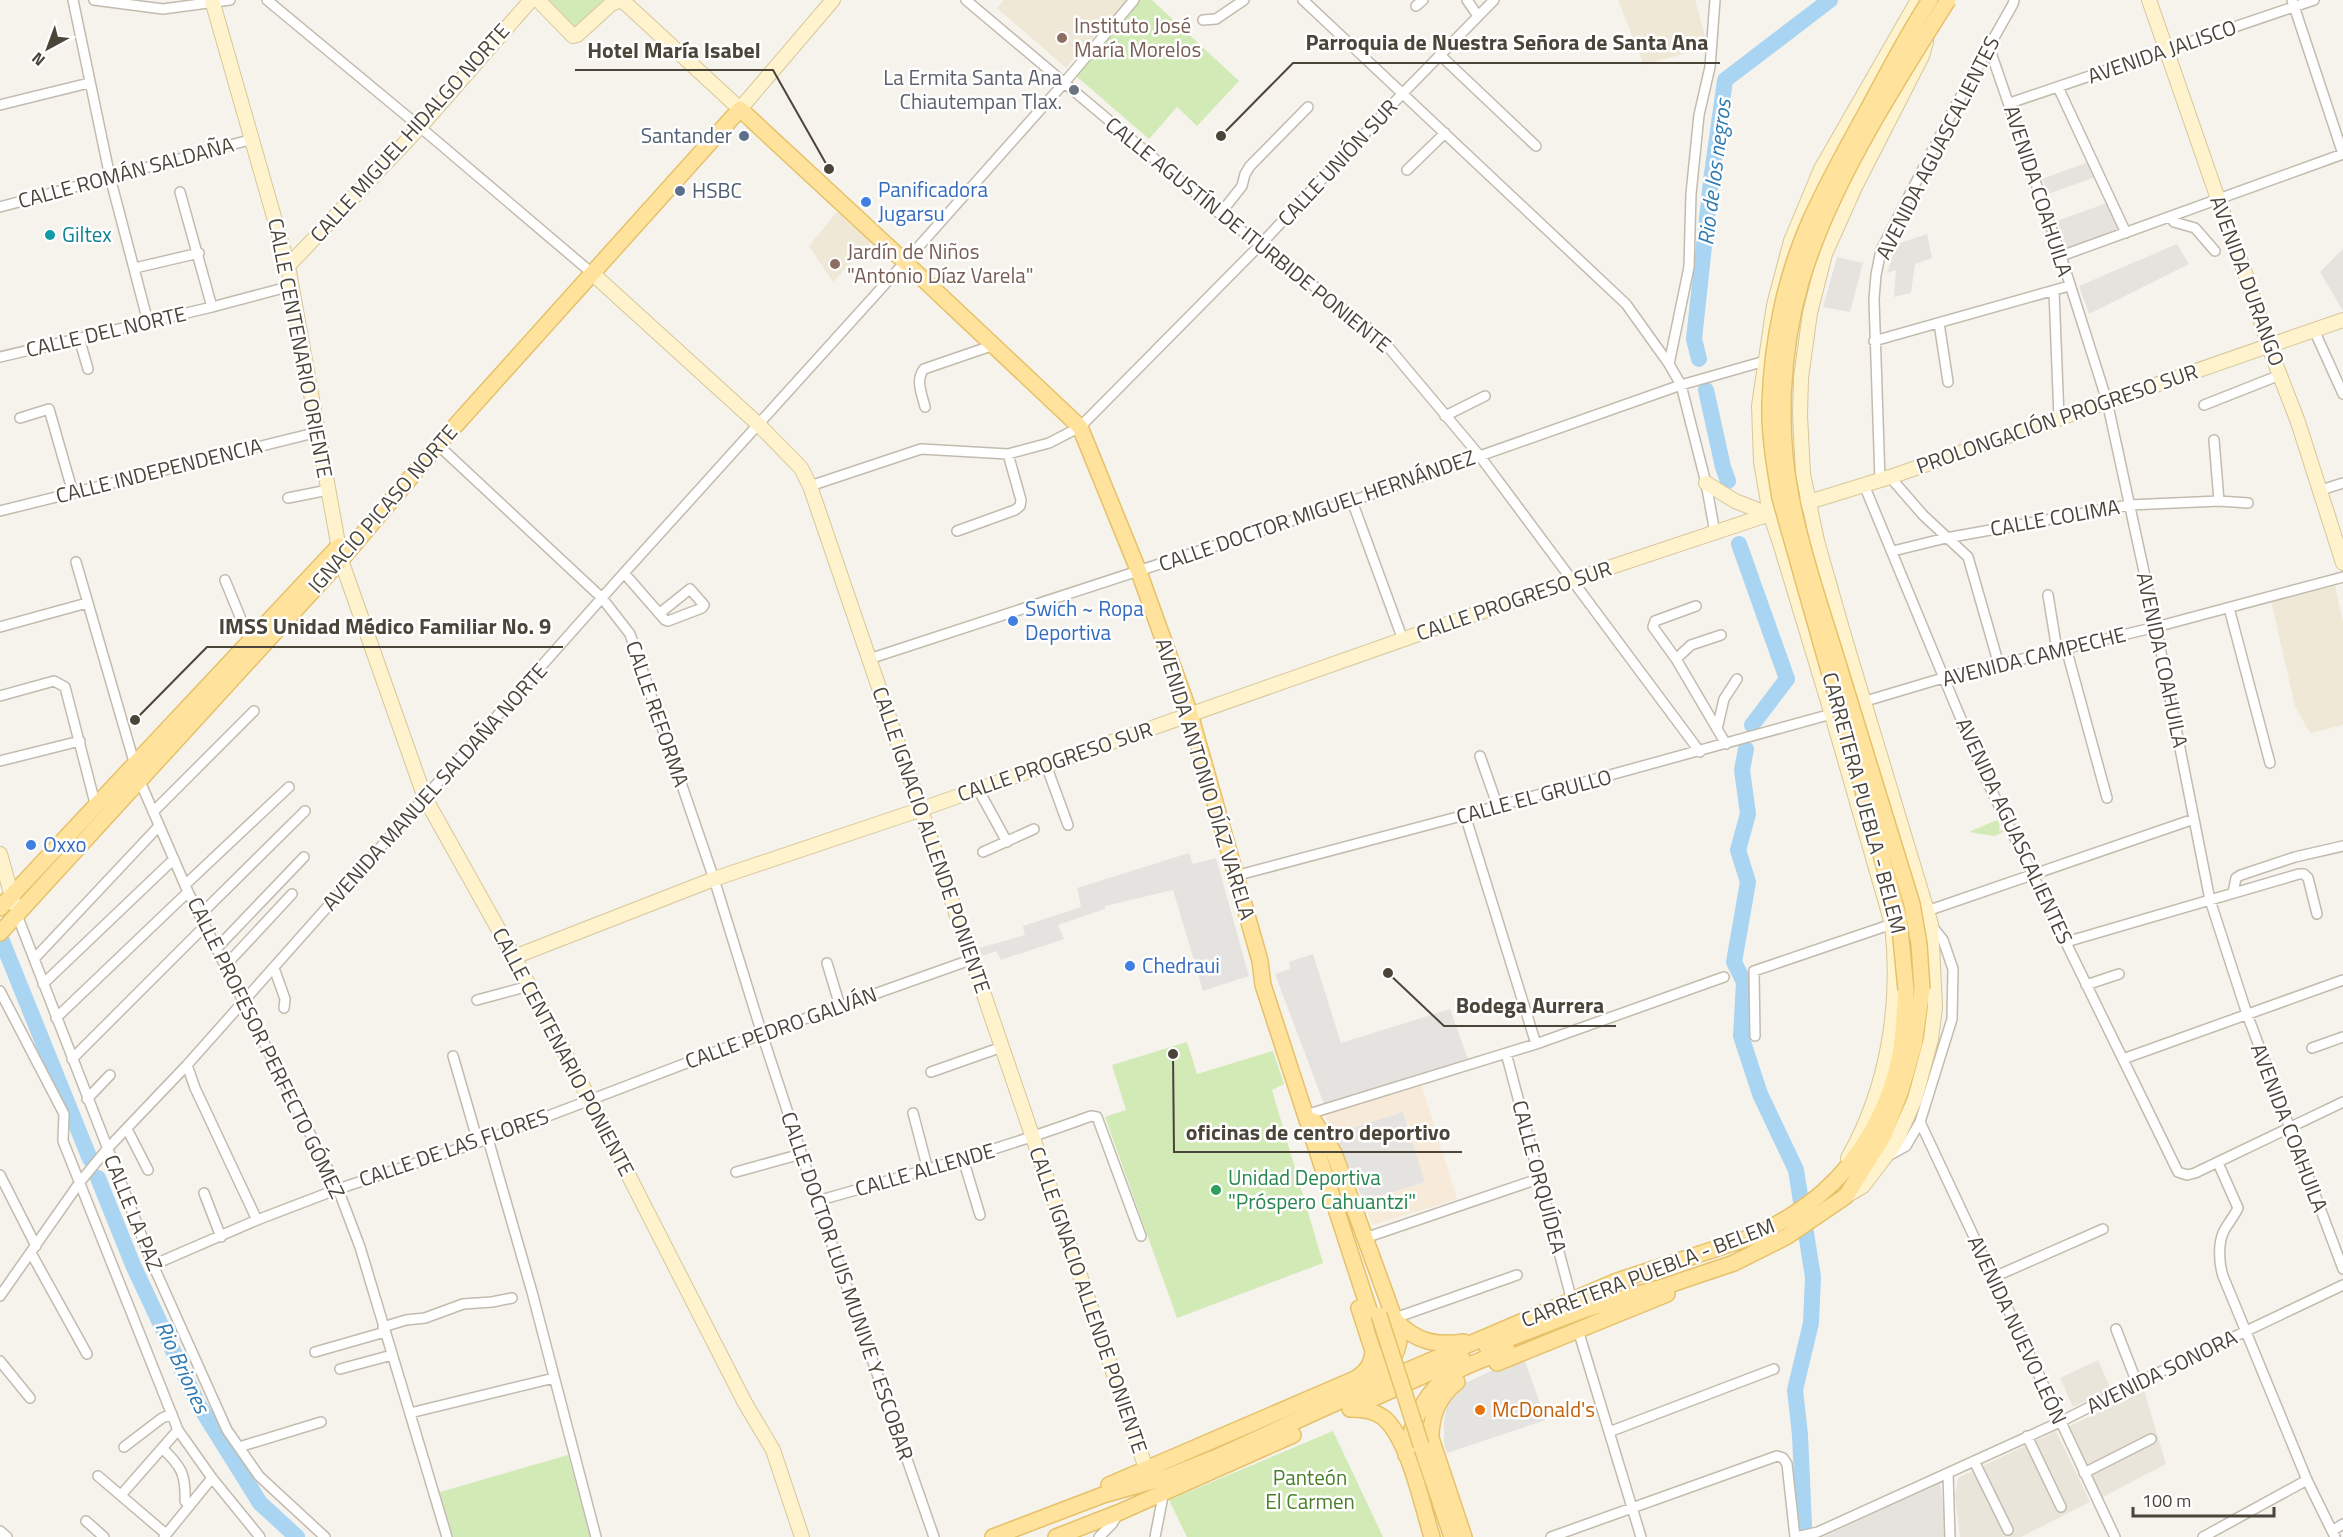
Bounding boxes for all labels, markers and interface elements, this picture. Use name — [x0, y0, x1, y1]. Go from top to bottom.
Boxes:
place label: Instituto José María Morelos — [1074, 9, 1201, 65]
street label: AVENIDA JALISCO — [2083, 11, 2241, 92]
street label: CALLE MIGUEL HIDALGO NORTE — [302, 16, 517, 249]
north arrow — [18, 18, 78, 78]
callout: Parroquia de Nuestra Señora de Santa Ana — [1293, 23, 1720, 63]
text: Parroquia de Nuestra Señora de Santa Ana — [1305, 25, 1709, 59]
callout: Hotel María Isabel — [575, 30, 773, 70]
street label: AVENIDA AGUASCALIENTES — [1867, 30, 2007, 265]
marker: Instituto José María Morelos — [1055, 31, 1069, 45]
text: Hotel María Isabel — [587, 33, 761, 67]
text: N — [26, 47, 50, 72]
place label: La Ermita Santa Ana Chiautempan Tlax. — [883, 61, 1062, 117]
marker: La Ermita Santa Ana Chiautempan Tlax. — [1067, 83, 1081, 97]
street label: CALLE UNIÓN SUR — [1270, 92, 1405, 233]
water label: Rio de los negros — [1688, 95, 1740, 247]
street label: AVENIDA COAHUILA — [1996, 101, 2082, 281]
street label: CALLE AGUSTÍN DE ITURBIDE PONIENTE — [1099, 109, 1399, 360]
place label: Santander — [641, 119, 732, 151]
street label: CALLE ROMÁN SALDAÑA — [14, 128, 238, 216]
marker: Santander — [737, 129, 751, 143]
place label: Panificadora Jugarsu — [878, 173, 988, 229]
place label: HSBC — [692, 174, 742, 206]
marker: HSBC — [673, 184, 687, 198]
street label: AVENIDA DURANGO — [2202, 191, 2294, 370]
marker: Panificadora Jugarsu — [859, 195, 873, 209]
street label: CALLE CENTENARIO ORIENTE — [260, 215, 342, 480]
place label: Giltex — [62, 218, 112, 250]
marker: Giltex — [43, 228, 57, 242]
place label: Jardín de Niños "Antonio Díaz Varela" — [847, 235, 1034, 291]
marker: Jardín de Niños "Antonio Díaz Varela" — [828, 257, 842, 271]
street label: CALLE DEL NORTE — [22, 297, 189, 365]
street label: PROLONGACIÓN PROGRESO SUR — [1912, 355, 2202, 481]
street label: IGNACIO PICASO NORTE — [300, 417, 465, 600]
street label: CALLE INDEPENDENCIA — [52, 429, 266, 511]
street label: CALLE DOCTOR MIGUEL HERNÁNDEZ — [1154, 441, 1479, 579]
street label: CALLE COLIMA — [1988, 490, 2122, 544]
street label: CALLE PROGRESO SUR — [1412, 552, 1616, 649]
street label: AVENIDA COAHUILA — [2129, 569, 2197, 751]
place label: Swich ~ Ropa Deportiva — [1025, 592, 1144, 648]
callout: IMSS Unidad Médico Familiar No. 9 — [207, 607, 563, 647]
text: IMSS Unidad Médico Familiar No. 9 — [219, 609, 551, 643]
marker: Swich ~ Ropa Deportiva — [1006, 614, 1020, 628]
street label: AVENIDA CAMPECHE — [1939, 618, 2129, 694]
street label: AVENIDA ANTONIO DÍAZ VARELA — [1148, 634, 1264, 924]
street label: CALLE REFORMA — [618, 636, 698, 791]
street label: AVENIDA MANUEL SALDAÑA NORTE — [314, 655, 555, 917]
street label: CARRETERA PUEBLA - BELEM — [1815, 668, 1915, 937]
street label: CALLE IGNACIO ALLENDE PONIENTE — [864, 682, 1000, 997]
street label: AVENIDA AGUASCALIENTES — [1948, 712, 2082, 949]
street label: CALLE PROGRESO SUR — [953, 713, 1157, 810]
street label: CALLE EL GRULLO — [1453, 760, 1615, 832]
place label: Oxxo — [43, 828, 87, 860]
marker: Oxxo — [24, 838, 38, 852]
street label: CALLE PROFESOR PERFECTO GÓMEZ — [180, 891, 354, 1204]
street label: CALLE CENTENARIO PONIENTE — [485, 921, 643, 1182]
place label: Chedraui — [1142, 949, 1220, 981]
marker: Chedraui — [1123, 959, 1137, 973]
street label: CALLE PEDRO GALVÁN — [680, 977, 881, 1077]
callout: Bodega Aurrera — [1444, 986, 1616, 1026]
text: Bodega Aurrera — [1456, 988, 1604, 1022]
street label: AVENIDA COAHUILA — [2243, 1039, 2337, 1217]
street label: CALLE ORQUÍDEA — [1504, 1097, 1576, 1257]
street label: CALLE DE LAS FLORES — [354, 1100, 553, 1195]
street label: CALLE DOCTOR LUIS MUNIVE Y ESCOBAR — [773, 1107, 923, 1464]
callout: oficinas de centro deportivo — [1174, 1112, 1462, 1152]
text: oficinas de centro deportivo — [1186, 1115, 1450, 1149]
street label: CALLE ALLENDE — [851, 1134, 998, 1204]
street label: CALLE IGNACIO ALLENDE PONIENTE — [1021, 1142, 1157, 1457]
street label: CALLE LA PAZ — [96, 1150, 172, 1276]
place label: Unidad Deportiva "Próspero Cahuantzi" — [1228, 1161, 1416, 1217]
marker: Unidad Deportiva "Próspero Cahuantzi" — [1209, 1183, 1223, 1197]
street label: CARRETERA PUEBLA - BELEM — [1516, 1209, 1779, 1335]
street label: AVENIDA NUEVO LEÓN — [1960, 1230, 2076, 1429]
water label: Rio Briones — [147, 1315, 220, 1420]
street label: AVENIDA SONORA — [2081, 1321, 2243, 1421]
place label: McDonald's — [1492, 1393, 1595, 1425]
marker: McDonald's — [1473, 1403, 1487, 1417]
park label: Panteón El Carmen — [1265, 1461, 1355, 1517]
scale bar — [2133, 1480, 2274, 1518]
text: 100 m — [2142, 1487, 2191, 1514]

